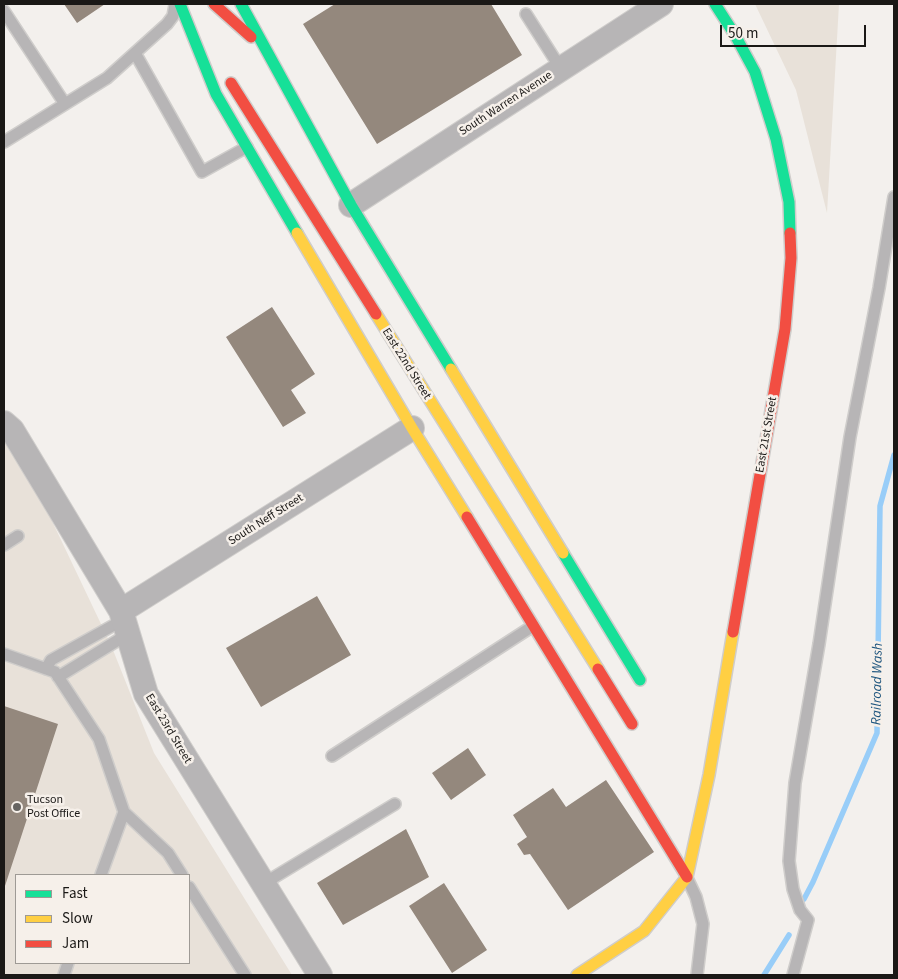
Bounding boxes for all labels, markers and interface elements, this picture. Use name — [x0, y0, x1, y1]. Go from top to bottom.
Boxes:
scale bar — [723, 15, 869, 47]
text: 50 m — [728, 23, 758, 44]
street label: South Warren Avenue — [457, 69, 555, 139]
street label: East 22nd Street — [378, 326, 434, 402]
street label: East 21st Street — [753, 396, 781, 474]
street label: South Neff Street — [226, 491, 306, 549]
water label: Railroad Wash — [869, 643, 887, 725]
street label: East 23rd Street — [142, 692, 194, 766]
place label: Tucson Post Office — [27, 793, 80, 821]
marker: Tucson Post Office — [11, 801, 23, 813]
legend — [15, 874, 190, 964]
text: Fast — [62, 883, 88, 904]
text: Slow — [62, 908, 93, 929]
text: Jam — [62, 933, 89, 954]

